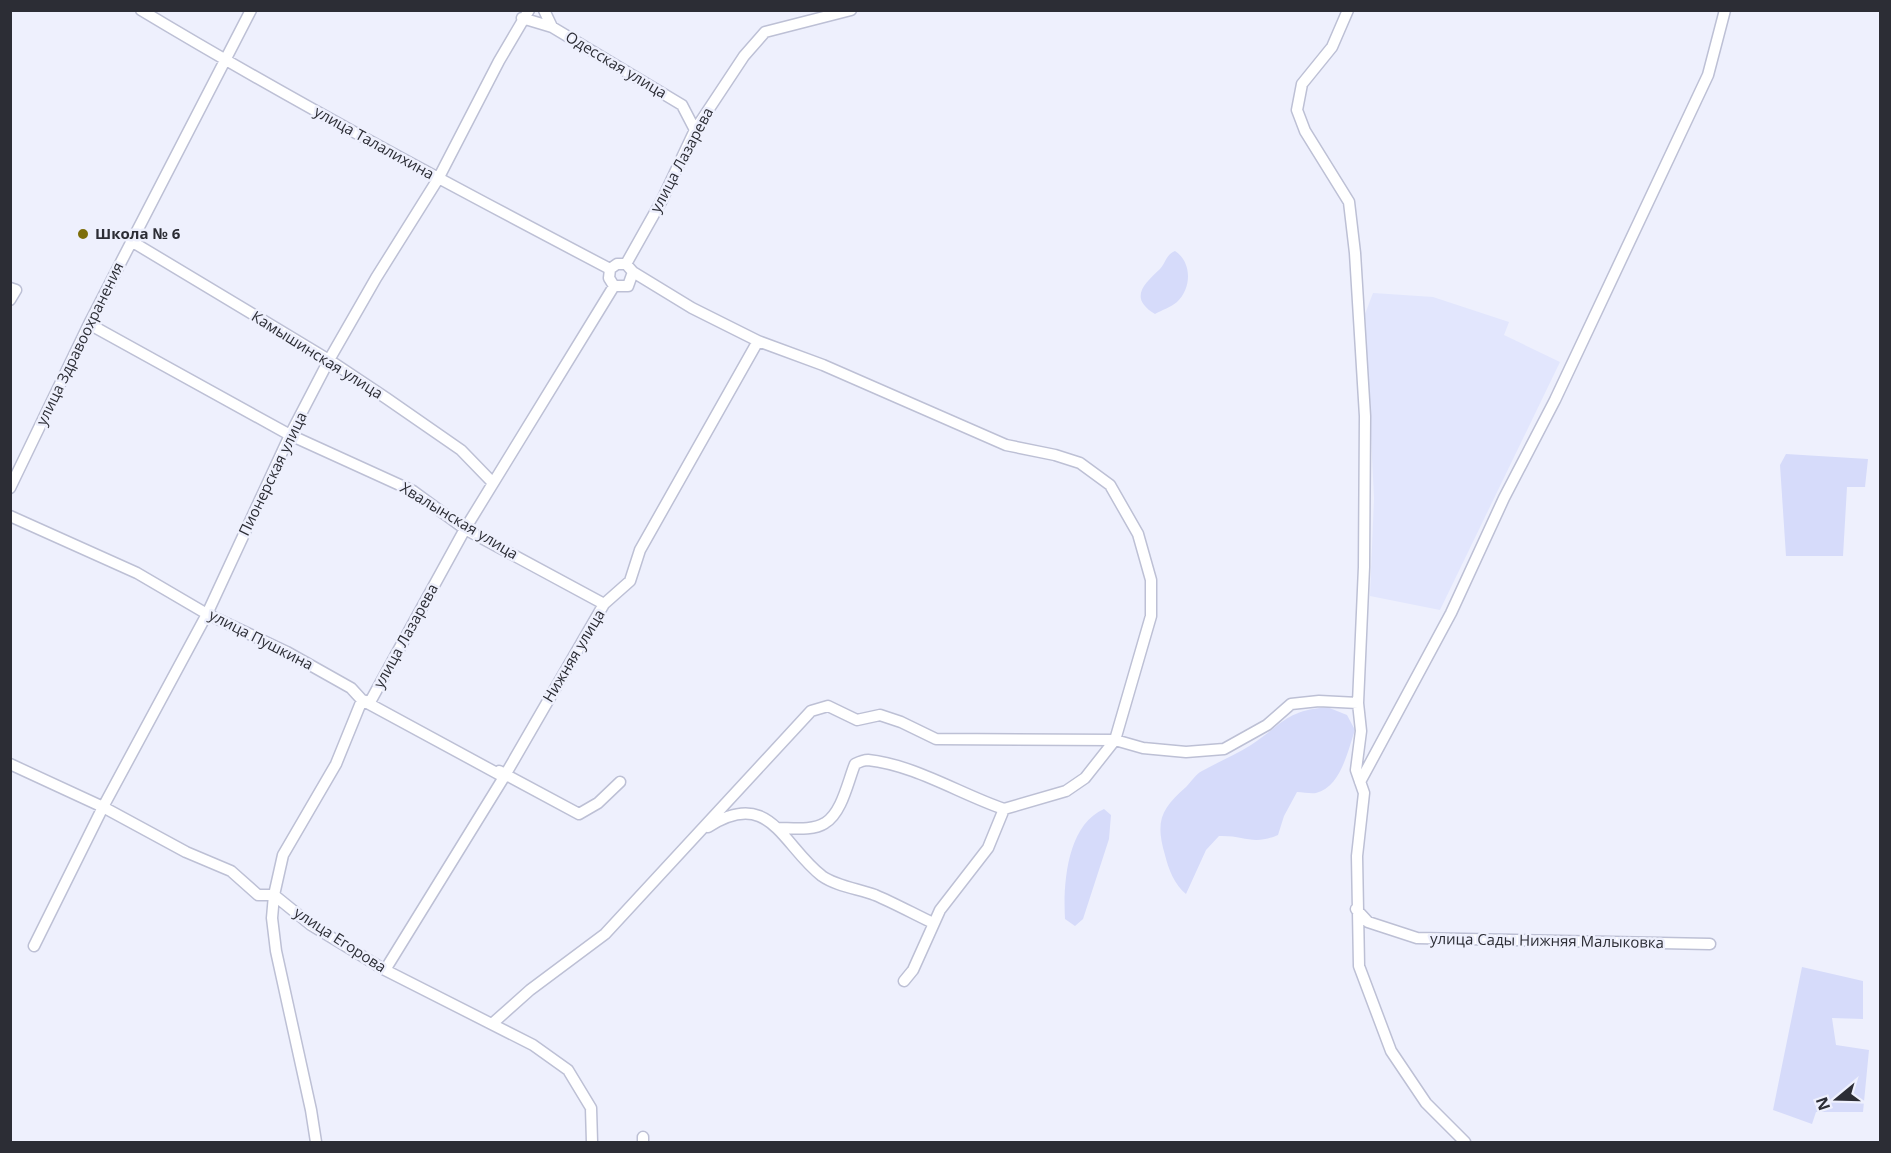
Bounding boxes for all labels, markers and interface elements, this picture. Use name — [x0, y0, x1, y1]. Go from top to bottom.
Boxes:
street label: Одесская улица — [562, 26, 671, 102]
street label: улица Талалихина — [311, 101, 438, 183]
street label: улица Лазарева — [645, 104, 717, 216]
place label: Школа № 6 — [95, 223, 181, 243]
marker: Школа № 6 — [76, 227, 90, 241]
street label: улица Здравоохранения — [31, 259, 127, 429]
street label: Камышинская улица — [248, 306, 387, 403]
street label: Пионерская улица — [233, 408, 311, 539]
street label: Хвалынская улица — [397, 477, 522, 563]
street label: улица Лазарева — [368, 580, 442, 691]
street label: улица Пушкина — [206, 604, 317, 674]
street label: Нижняя улица — [538, 605, 609, 706]
street label: улица Егорова — [291, 902, 391, 976]
street label: улица Сады Нижняя Малыковка — [1430, 928, 1664, 952]
north arrow — [1807, 1069, 1867, 1129]
text: N — [1810, 1094, 1835, 1114]

